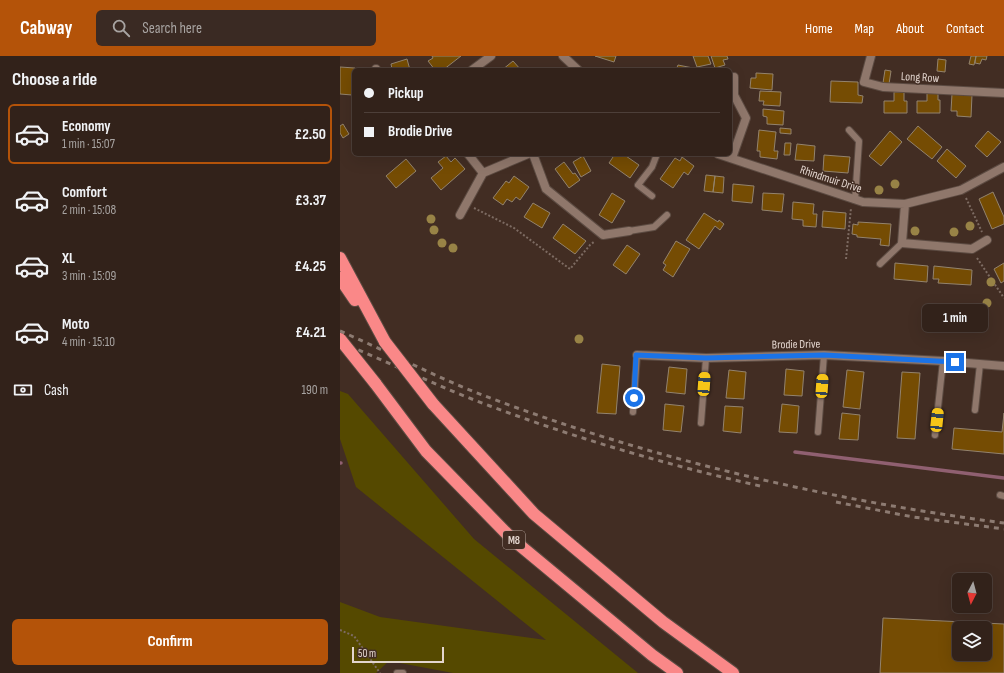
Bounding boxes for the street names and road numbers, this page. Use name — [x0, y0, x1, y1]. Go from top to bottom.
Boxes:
street label: Long Row — [901, 69, 940, 86]
street label: Rhindmuir Drive — [798, 162, 864, 197]
street label: Brodie Drive — [772, 337, 821, 352]
road number: M8 — [503, 531, 525, 549]

